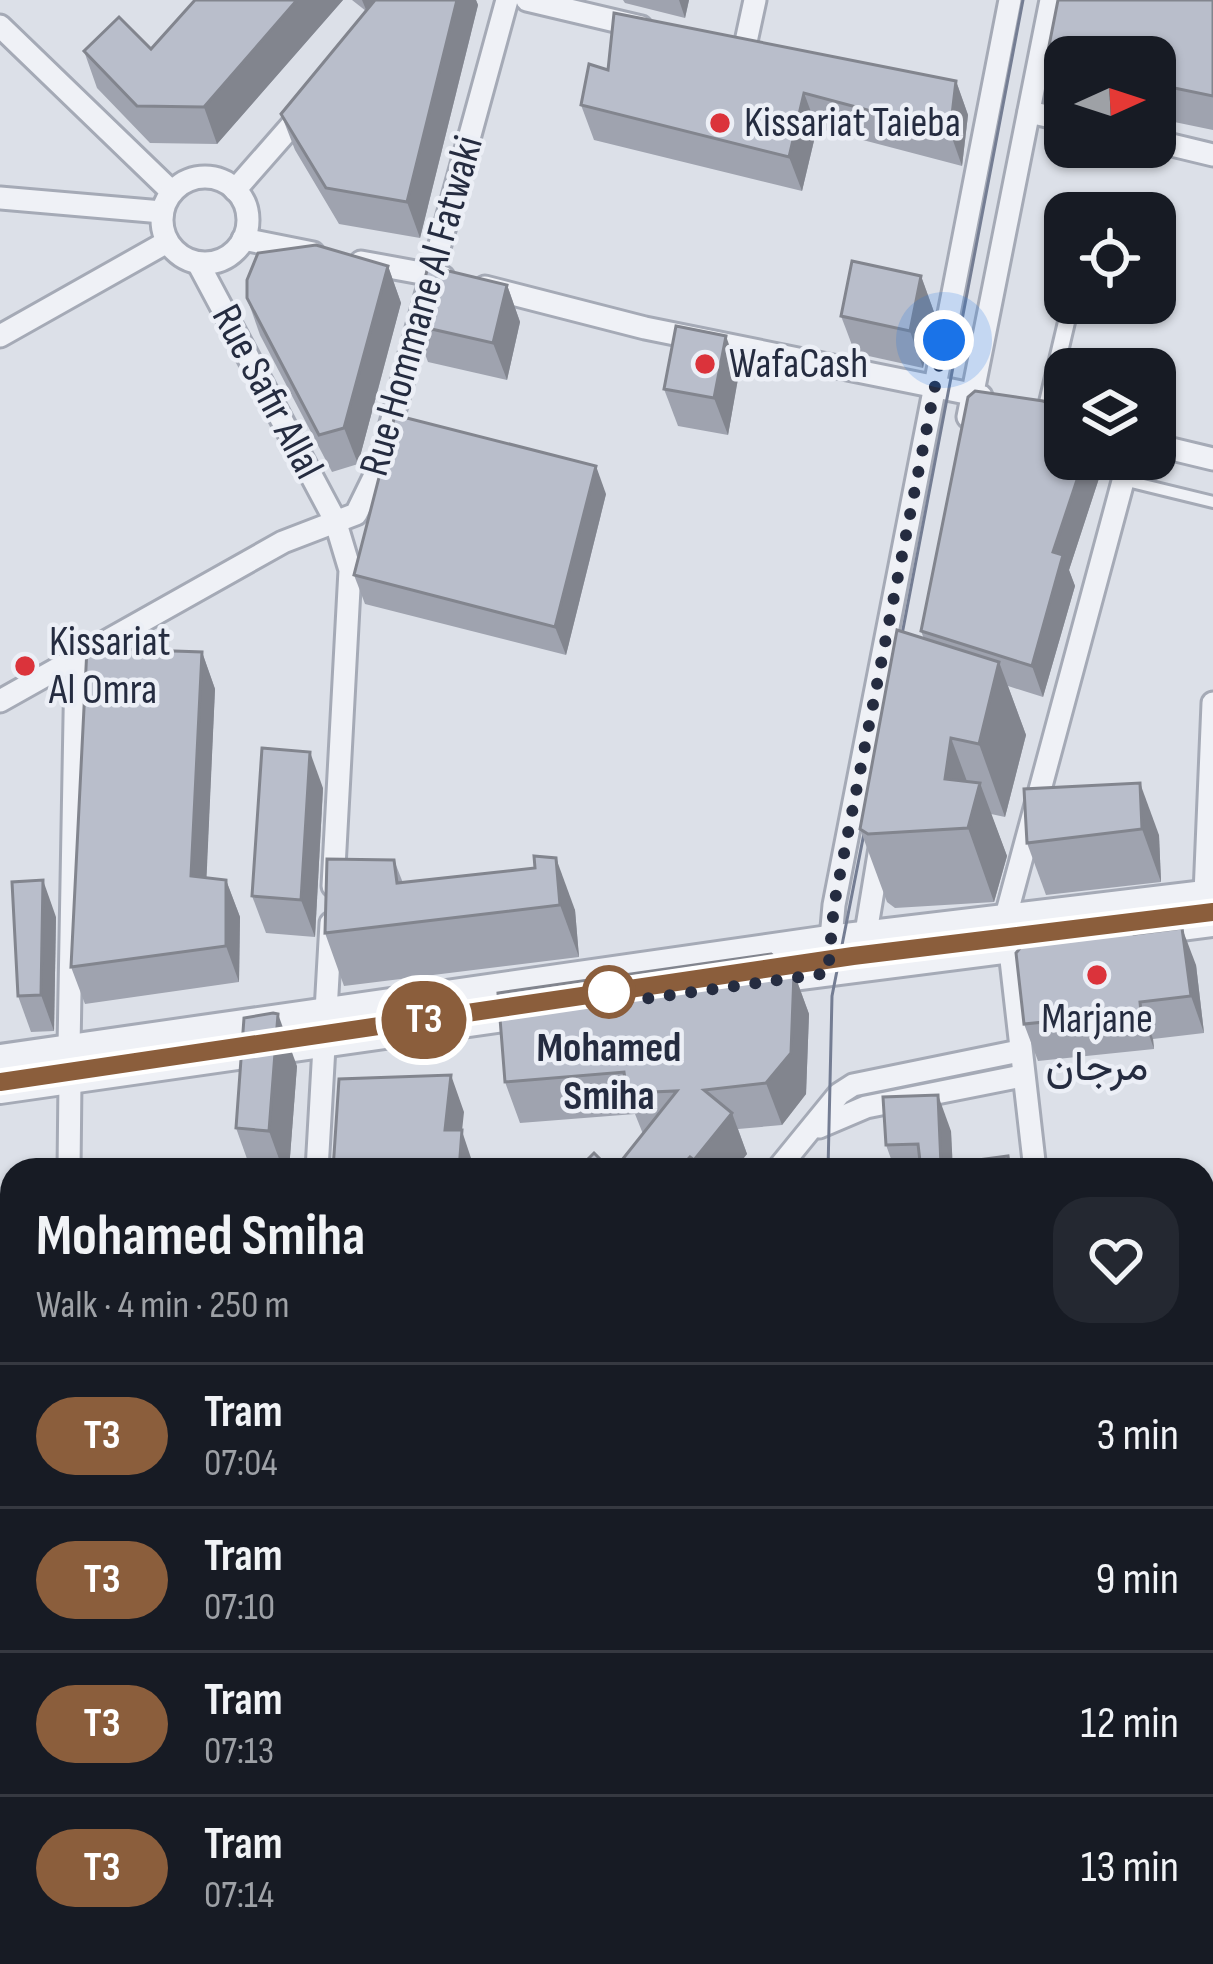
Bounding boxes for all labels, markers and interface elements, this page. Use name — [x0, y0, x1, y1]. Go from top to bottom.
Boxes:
north arrow — [1044, 36, 1176, 168]
map controls — [1044, 36, 1176, 480]
place label: Kissariat Taieba — [744, 98, 961, 149]
marker: Kissariat Taieba — [707, 110, 733, 136]
street label: Rue Hommane Al Fatwaki — [349, 130, 495, 482]
button: locate — [1044, 192, 1176, 324]
street label: Rue Safir Allal — [200, 296, 334, 488]
your location — [914, 310, 974, 370]
place label: WafaCash — [729, 339, 868, 390]
button: layers — [1044, 348, 1176, 480]
marker: WafaCash — [692, 351, 718, 377]
place label: Kissariat Al Omra — [48, 617, 170, 716]
marker: Kissariat Al Omra — [12, 653, 38, 679]
marker: Marjane مرجان — [1084, 962, 1110, 988]
marker: Mohamed Smiha — [584, 967, 634, 1017]
line badge: T3 — [370, 981, 478, 1059]
text: T3 — [405, 994, 443, 1045]
place label: Marjane مرجان — [1041, 994, 1153, 1093]
place label: Mohamed Smiha — [537, 1023, 681, 1122]
button: heart — [1053, 1197, 1179, 1323]
text: Mohamed Smiha — [36, 1203, 365, 1271]
text: Walk · 4 min · 250 m — [36, 1282, 290, 1329]
text: Tram — [204, 1385, 283, 1440]
text: 3 min — [1096, 1408, 1179, 1463]
text: T3 — [83, 1410, 121, 1461]
text: 07:04 — [204, 1440, 278, 1487]
text: Tram — [204, 1529, 283, 1584]
text: 9 min — [1095, 1552, 1179, 1607]
text: T3 — [83, 1554, 121, 1605]
text: 07:10 — [204, 1584, 275, 1631]
text: Tram — [204, 1673, 283, 1728]
text: 12 min — [1081, 1696, 1179, 1751]
text: T3 — [83, 1698, 121, 1749]
text: 07:13 — [204, 1728, 274, 1775]
text: Tram — [204, 1817, 283, 1872]
text: 13 min — [1081, 1840, 1179, 1895]
text: T3 — [83, 1842, 121, 1893]
text: 07:14 — [204, 1872, 274, 1919]

